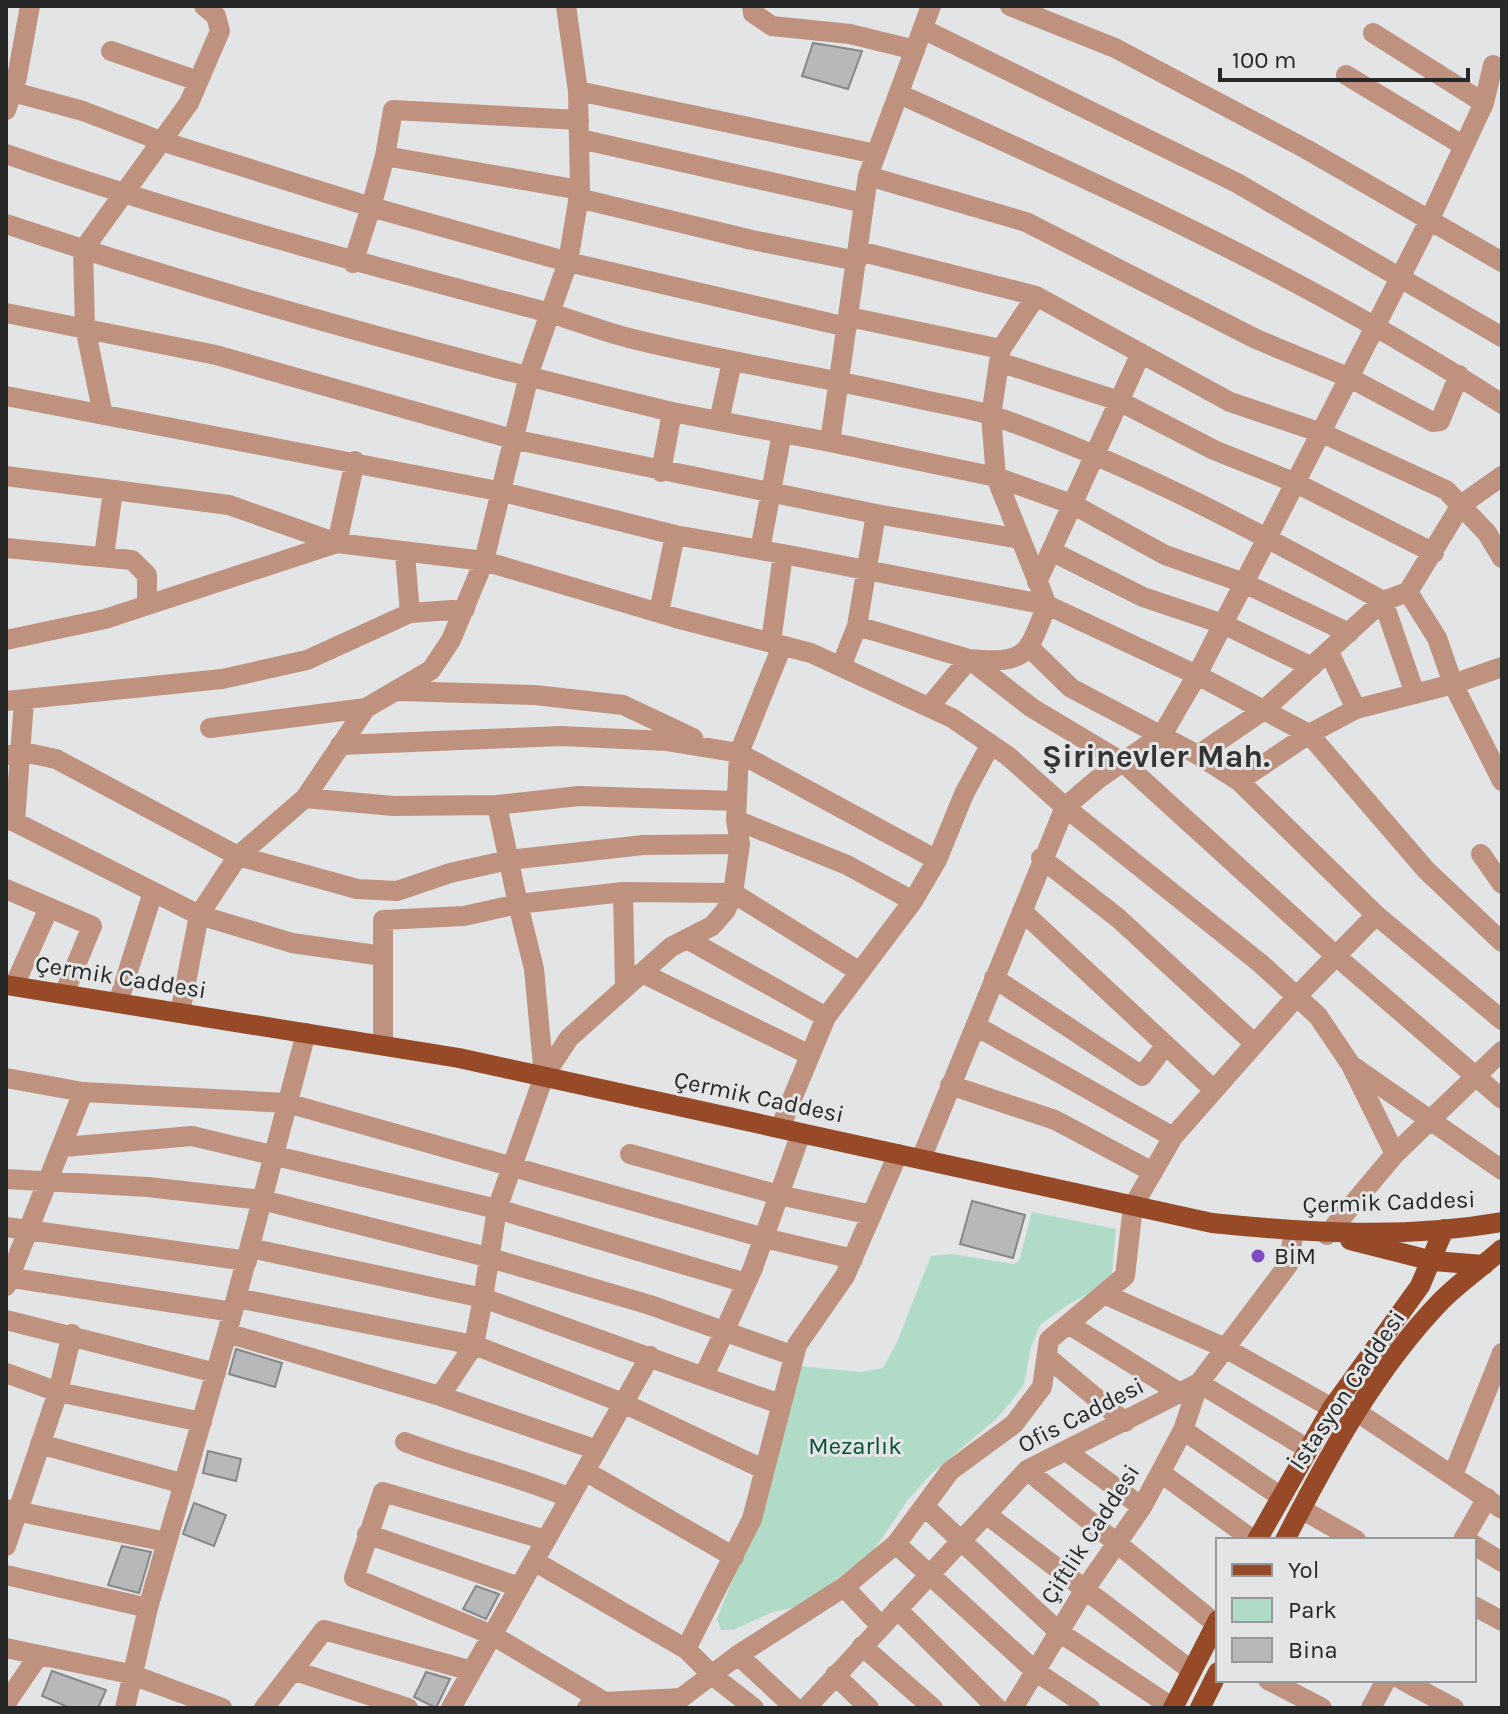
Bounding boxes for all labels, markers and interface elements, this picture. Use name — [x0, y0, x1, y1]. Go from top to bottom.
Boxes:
scale bar — [1220, 32, 1468, 82]
text: 100 m — [1232, 46, 1297, 74]
district label: Şirinevler Mah. — [1042, 738, 1270, 775]
street label: Çermik Caddesi — [33, 950, 209, 1004]
street label: Çermik Caddesi — [671, 1065, 847, 1129]
street label: Çermik Caddesi — [1302, 1185, 1476, 1219]
place label: BİM — [1274, 1242, 1316, 1270]
marker: BİM — [1249, 1247, 1267, 1265]
street label: İstasyon Caddesi — [1283, 1305, 1411, 1475]
street label: Ofis Caddesi — [1013, 1371, 1149, 1459]
park label: Mezarlık — [808, 1432, 902, 1460]
street label: Çiftlik Caddesi — [1035, 1459, 1145, 1609]
legend — [1216, 1538, 1476, 1682]
text: Yol — [1288, 1556, 1319, 1584]
text: Park — [1288, 1596, 1337, 1624]
text: Bina — [1288, 1636, 1338, 1664]

